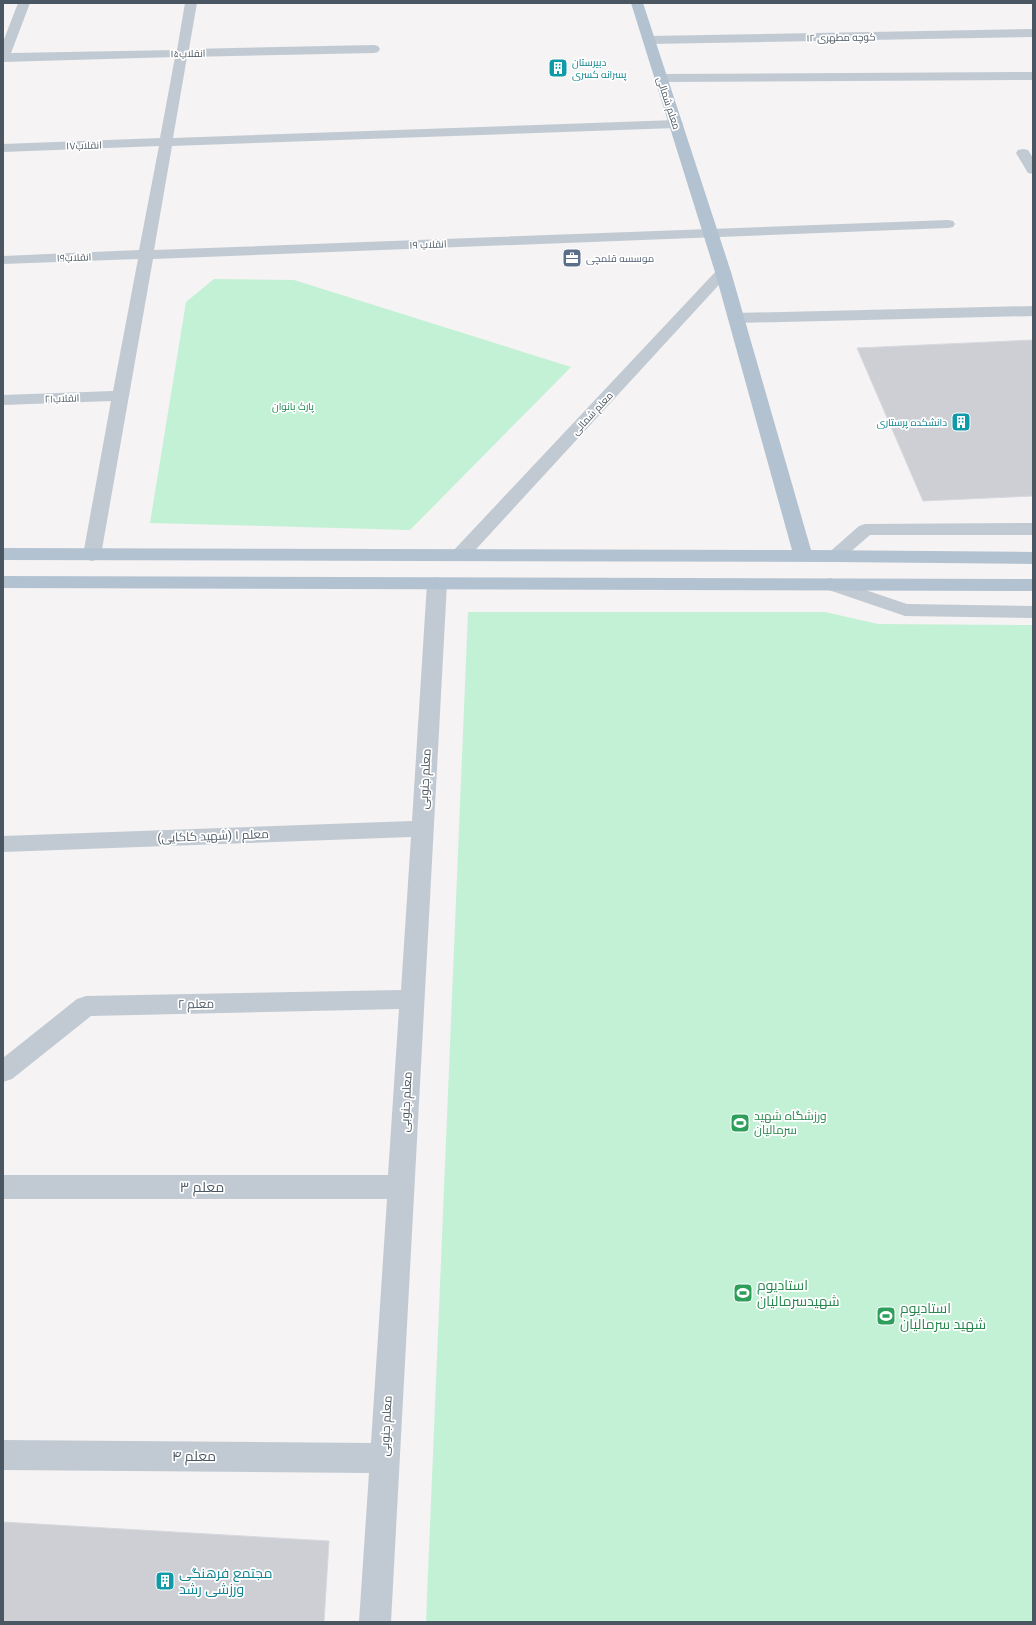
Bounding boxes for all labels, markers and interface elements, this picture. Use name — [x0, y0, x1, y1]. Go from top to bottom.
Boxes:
street label: کوچه مطهری ۱۲ — [806, 31, 876, 45]
street label: انقلاب۱۵ — [170, 48, 206, 59]
building icon: دبیرستان پسرانه کسری — [547, 57, 569, 79]
place label: دبیرستان پسرانه کسری — [572, 57, 627, 81]
street label: معلم شمالی — [653, 76, 682, 131]
street label: انقلاب۱۷ — [66, 139, 102, 152]
street label: انقلاب ۱۹ — [409, 238, 447, 251]
office icon: موسسه قلمچی — [561, 247, 583, 269]
street label: انقلاب۱۹ — [57, 251, 92, 264]
place label: موسسه قلمچی — [586, 253, 654, 265]
street label: معلم شمالی — [570, 390, 616, 438]
street label: انقلاب۲۱ — [44, 392, 80, 405]
park label: پارک بانوان — [272, 401, 314, 413]
building icon: دانشکده پرستاری — [950, 411, 972, 433]
place label: دانشکده پرستاری — [877, 417, 947, 429]
street label: معلم جنوبی — [416, 748, 435, 810]
street label: معلم ۱ (شهید کاکایی) — [157, 827, 269, 846]
street label: معلم ۲ — [178, 997, 214, 1012]
street label: معلم جنوبی — [397, 1071, 416, 1133]
place label: ورزشگاه شهید سرمالیان — [754, 1109, 827, 1137]
sports icon: ورزشگاه شهید سرمالیان — [729, 1112, 751, 1134]
street label: معلم ۳ — [180, 1179, 224, 1197]
place label: استادیوم شهیدسرمالیان — [757, 1277, 840, 1309]
sports icon: استادیوم شهیدسرمالیان — [732, 1282, 754, 1304]
place label: استادیوم شهید سرمالیان — [900, 1300, 986, 1332]
sports icon: استادیوم شهید سرمالیان — [875, 1305, 897, 1327]
street label: معلم جنوبی — [377, 1395, 396, 1457]
street label: معلم ۴ — [172, 1448, 216, 1466]
place label: مجتمع فرهنگی ورزشی رشد — [179, 1565, 273, 1597]
building icon: مجتمع فرهنگی ورزشی رشد — [154, 1570, 176, 1592]

